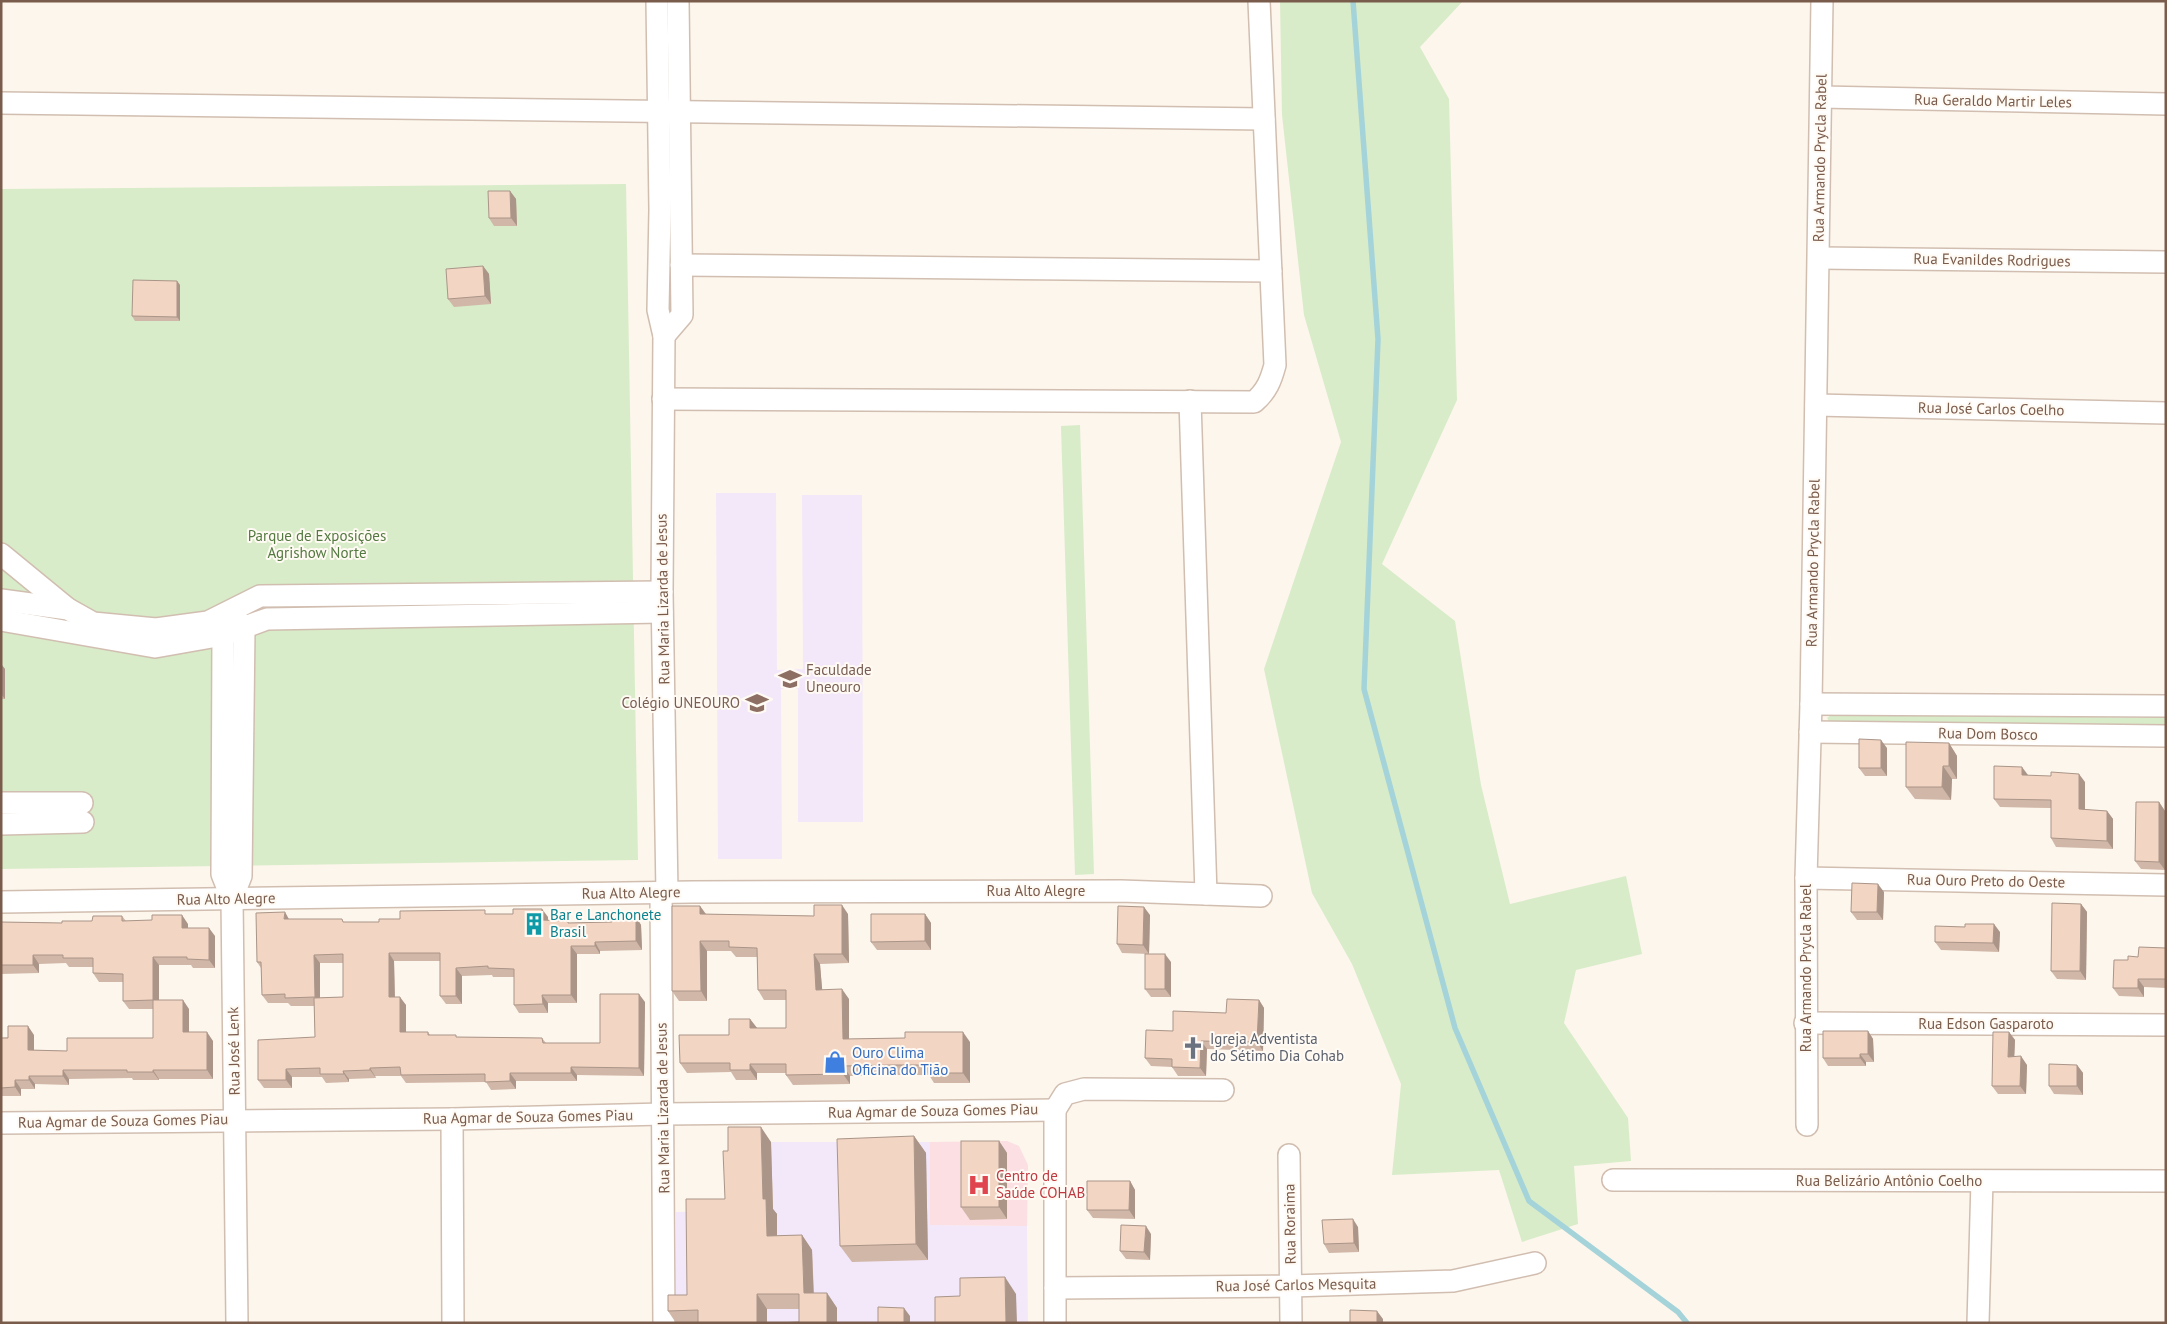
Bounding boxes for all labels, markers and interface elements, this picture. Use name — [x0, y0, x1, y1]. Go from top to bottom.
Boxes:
street label: Rua Armando Prycla Rabel — [1809, 73, 1830, 242]
street label: Rua Geraldo Martir Leles — [1914, 90, 2072, 111]
street label: Rua Evanildes Rodrigues — [1913, 249, 2071, 270]
street label: Rua José Carlos Coelho — [1918, 398, 2064, 419]
street label: Rua Armando Prycla Rabel — [1802, 478, 1823, 647]
street label: Rua Maria Lizarda de Jesus — [652, 513, 673, 685]
park label: Parque de Exposições Agrishow Norte — [248, 526, 386, 562]
place label: Faculdade Uneouro — [806, 660, 872, 696]
school or university icon: Faculdade Uneouro — [777, 666, 803, 692]
school or university icon: Colégio UNEOURO — [744, 690, 770, 716]
place label: Colégio UNEOURO — [621, 693, 740, 712]
street label: Rua Dom Bosco — [1938, 723, 2038, 744]
street label: Rua Ouro Preto do Oeste — [1907, 870, 2065, 891]
street label: Rua Alto Alegre — [987, 881, 1085, 900]
street label: Rua Alto Alegre — [581, 882, 681, 903]
street label: Rua Armando Prycla Rabel — [1796, 883, 1815, 1052]
street label: Rua Alto Alegre — [176, 888, 276, 909]
place label: Bar e Lanchonete Brasil — [550, 905, 661, 941]
building icon: Bar e Lanchonete Brasil — [521, 911, 547, 937]
street label: Rua José Lenk — [223, 1006, 244, 1095]
street label: Rua Edson Gasparoto — [1918, 1014, 2054, 1033]
street label: Rua Maria Lizarda de Jesus — [652, 1022, 673, 1194]
place label: Igreja Adventista do Sétimo Dia Cohab — [1210, 1029, 1344, 1065]
church icon: Igreja Adventista do Sétimo Dia Cohab — [1180, 1035, 1206, 1061]
place label: Ouro Clima Oficina do Tião — [852, 1043, 948, 1079]
shop icon: Ouro Clima Oficina do Tião — [822, 1049, 848, 1075]
street label: Rua Agmar de Souza Gomes Piau — [828, 1099, 1038, 1122]
street label: Rua Agmar de Souza Gomes Piau — [423, 1105, 633, 1128]
street label: Rua Agmar de Souza Gomes Piau — [18, 1109, 228, 1132]
place label: Centro de Saúde COHAB — [996, 1166, 1085, 1202]
street label: Rua Belizário Antônio Coelho — [1796, 1171, 1982, 1190]
hospital icon: Centro de Saúde COHAB — [966, 1172, 992, 1198]
street label: Rua Roraima — [1279, 1183, 1300, 1265]
street label: Rua José Carlos Mesquita — [1215, 1274, 1377, 1295]

